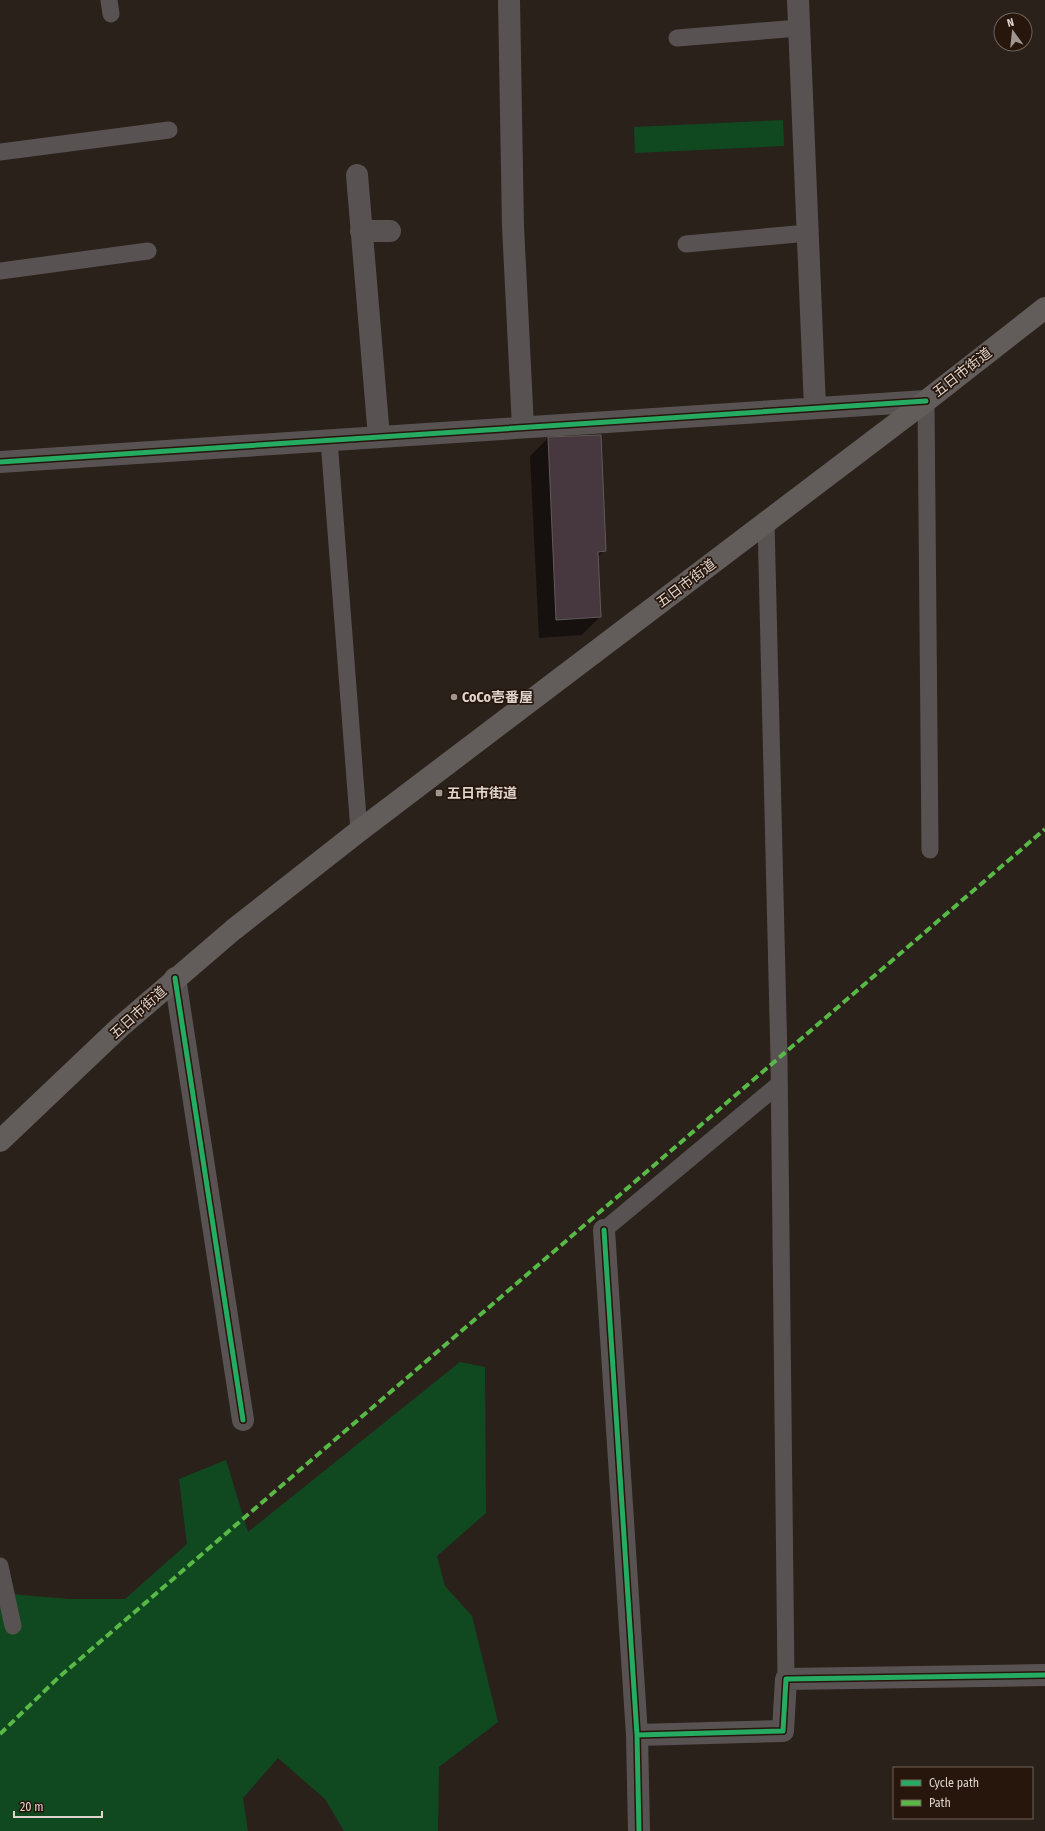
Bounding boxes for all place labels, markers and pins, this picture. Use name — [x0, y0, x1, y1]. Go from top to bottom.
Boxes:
place label: CoCo壱番屋 — [462, 689, 533, 706]
marker: CoCo壱番屋 — [449, 692, 459, 702]
place label: 五日市街道 — [447, 785, 517, 802]
marker: 五日市街道 — [434, 788, 444, 798]

